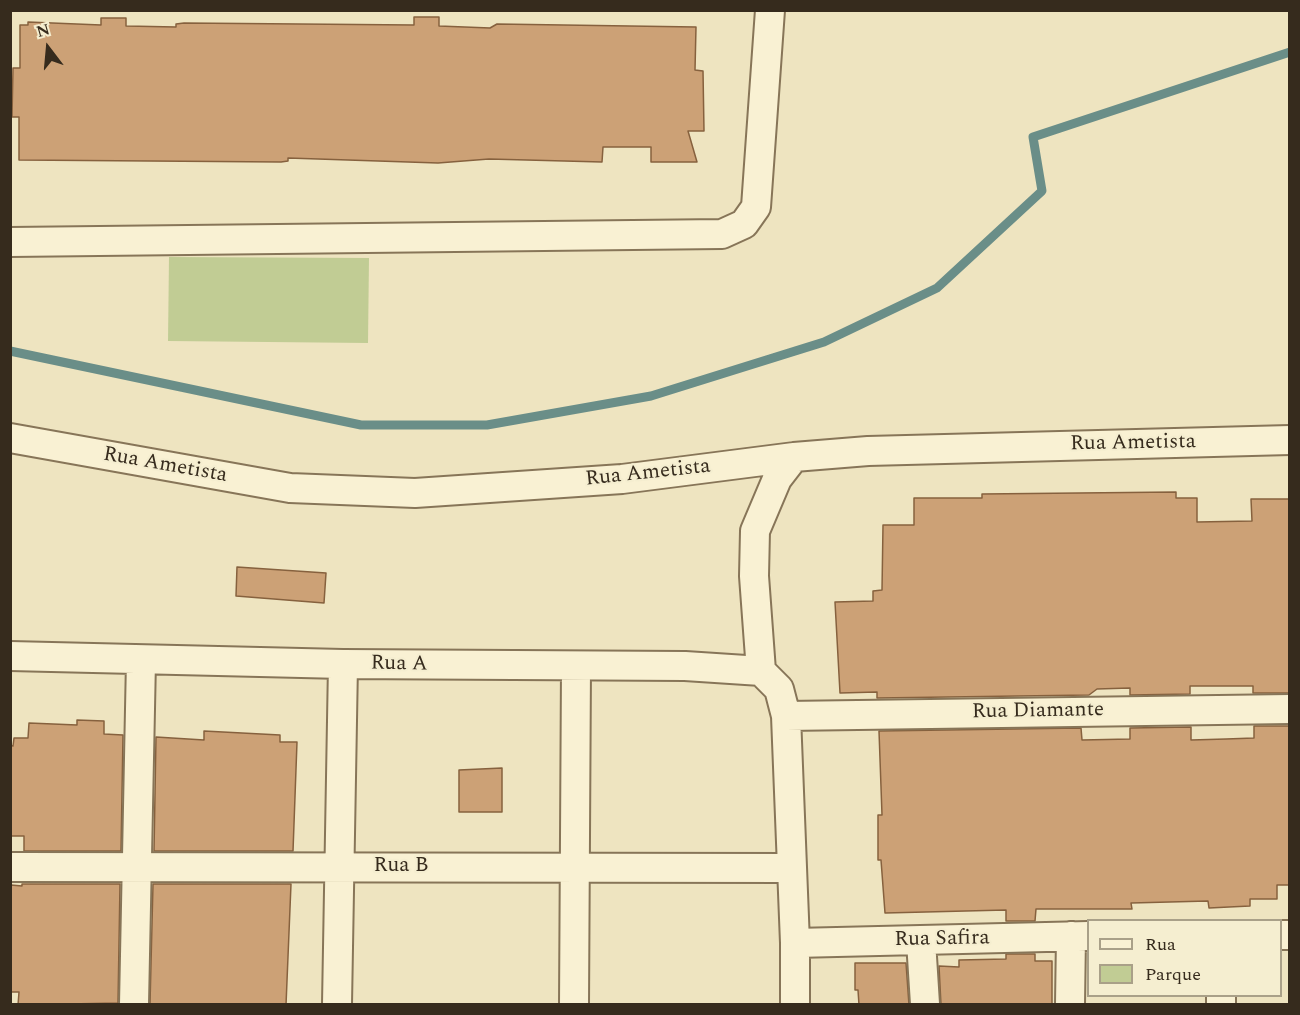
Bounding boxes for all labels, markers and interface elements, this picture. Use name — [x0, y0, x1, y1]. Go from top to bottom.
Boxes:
text: N — [33, 17, 53, 44]
north arrow — [18, 18, 78, 78]
street label: Rua Ametista — [1070, 430, 1196, 458]
street label: Rua Ametista — [101, 443, 229, 489]
street label: Rua Ametista — [584, 455, 712, 493]
street label: Rua A — [370, 652, 428, 678]
street label: Rua Diamante — [972, 698, 1104, 726]
street label: Rua B — [374, 854, 428, 880]
legend — [1087, 919, 1282, 997]
street label: Rua Safira — [894, 927, 990, 953]
text: Rua — [1145, 931, 1176, 958]
text: Parque — [1145, 961, 1201, 988]

